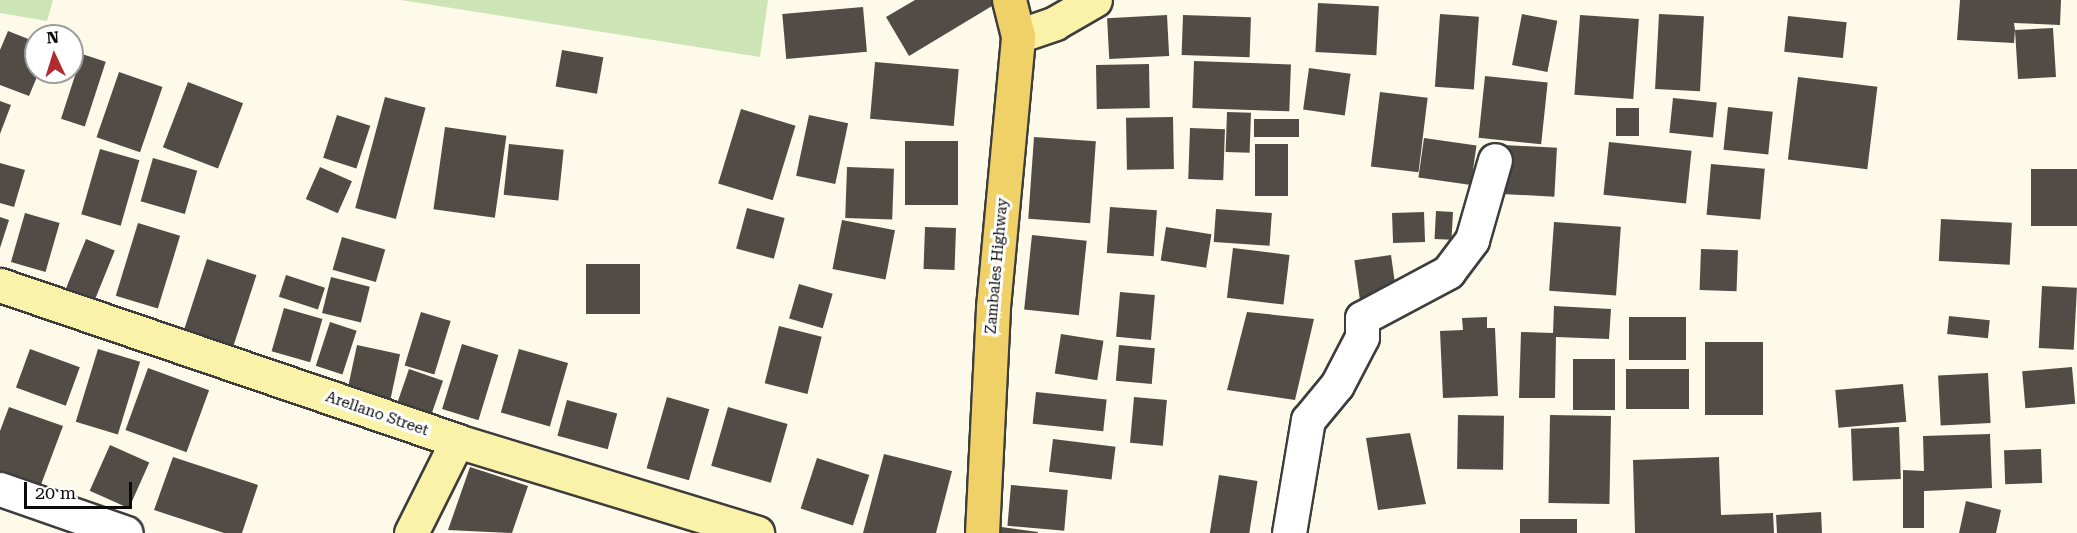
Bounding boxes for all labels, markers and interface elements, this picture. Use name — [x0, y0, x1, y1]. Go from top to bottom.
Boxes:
north arrow — [24, 24, 84, 84]
text: N — [46, 28, 60, 47]
street label: Zambales Highway — [982, 197, 1012, 335]
street label: Arellano Street — [323, 388, 431, 440]
scale bar — [27, 470, 135, 508]
text: 20 m — [35, 482, 76, 503]

